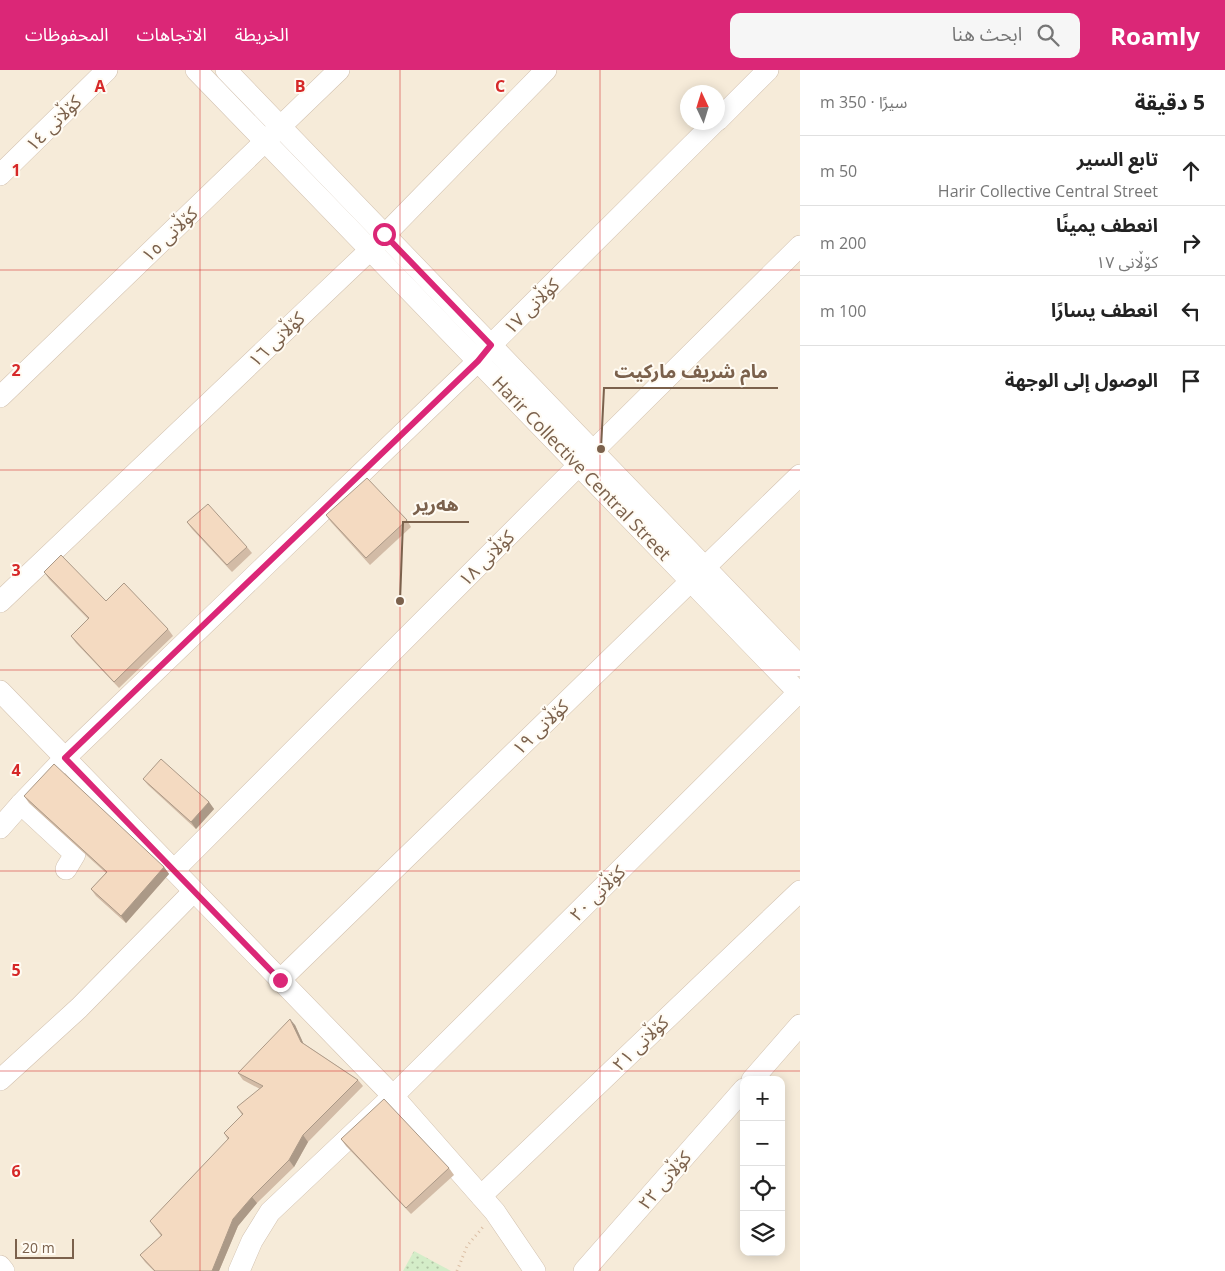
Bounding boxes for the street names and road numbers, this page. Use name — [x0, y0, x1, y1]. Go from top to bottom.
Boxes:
street label: کۆڵانی ١٤ — [20, 89, 87, 156]
street label: کۆڵانی ١٥ — [135, 201, 203, 267]
street label: کۆڵانی ١٧ — [498, 272, 565, 339]
street label: کۆڵانی ١٦ — [242, 306, 310, 372]
street label: Harir Collective Central Street — [487, 371, 677, 565]
street label: کۆڵانی ١٨ — [453, 524, 520, 591]
street label: کۆڵانی ١٩ — [506, 694, 574, 760]
street label: کۆڵانی ٢٠ — [564, 859, 631, 926]
street label: کۆڵانی ٢١ — [606, 1010, 674, 1076]
street label: کۆڵانی ٢٢ — [632, 1145, 696, 1214]

